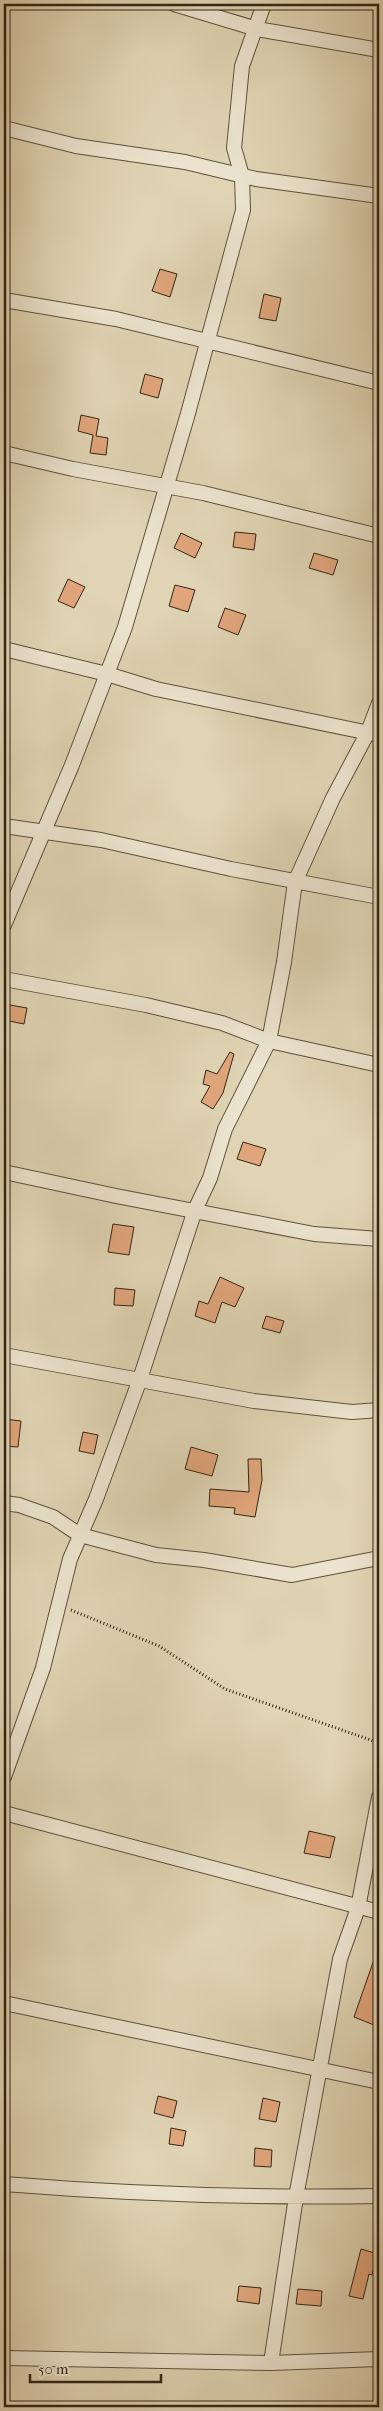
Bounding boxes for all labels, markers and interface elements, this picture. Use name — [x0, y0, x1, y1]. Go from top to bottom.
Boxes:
scale bar — [30, 2351, 161, 2383]
text: 50 m — [38, 2360, 69, 2378]

